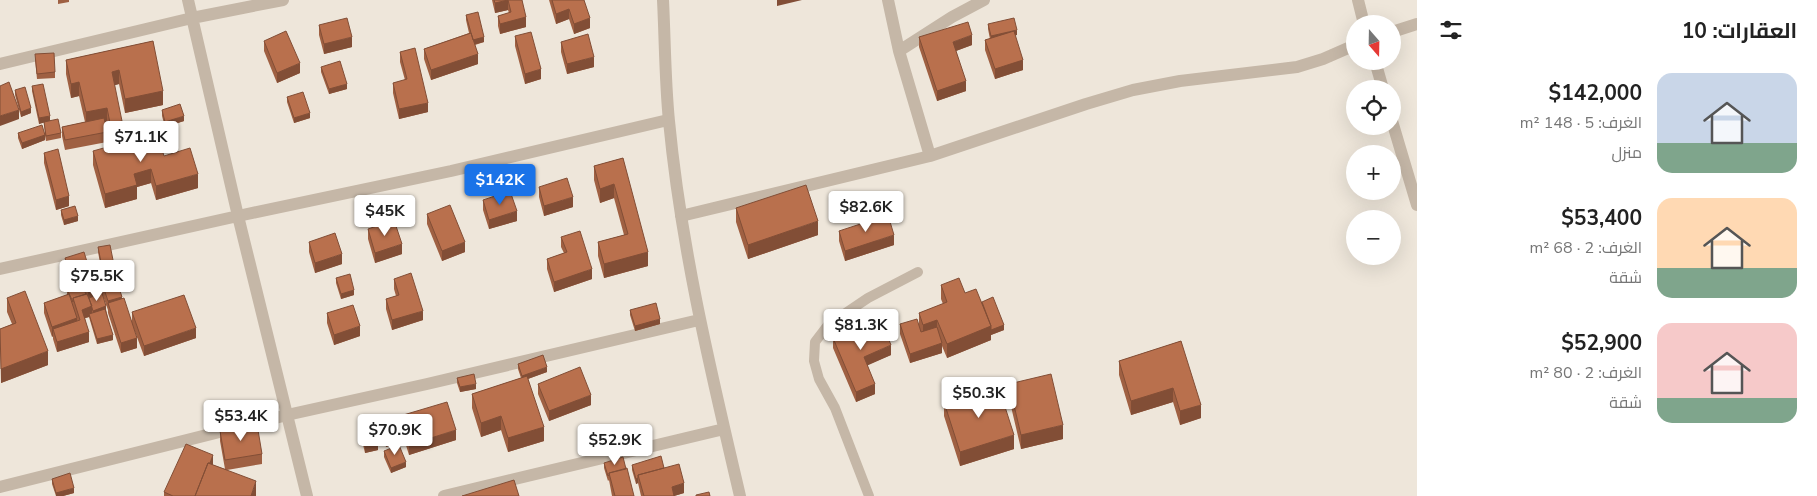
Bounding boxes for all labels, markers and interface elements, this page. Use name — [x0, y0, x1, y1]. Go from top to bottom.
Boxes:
north arrow — [1346, 15, 1401, 70]
map controls — [1346, 15, 1401, 265]
icon: filters — [1437, 16, 1465, 44]
text: العقارات: 10 — [1682, 17, 1797, 45]
text: $142,000 — [1549, 79, 1642, 107]
button: locate — [1346, 80, 1401, 135]
icon: home — [1697, 93, 1757, 153]
text: الغرف: 5 · 148 m² — [1520, 112, 1642, 134]
pin: $71.1K — [100, 120, 182, 163]
text: $71.1K — [115, 126, 168, 148]
text: منزل — [1612, 142, 1642, 164]
button: + — [1346, 145, 1401, 200]
pin: $142K — [465, 164, 535, 206]
text: $142K — [475, 169, 525, 191]
pin: $82.6K — [825, 190, 907, 233]
pin: $45K — [355, 194, 415, 237]
text: $82.6K — [840, 196, 893, 218]
text: $45K — [365, 200, 405, 222]
text: $53,400 — [1561, 204, 1642, 232]
button: − — [1346, 210, 1401, 265]
icon: home — [1697, 218, 1757, 278]
text: الغرف: 2 · 68 m² — [1529, 237, 1642, 259]
pin: $75.5K — [56, 260, 138, 302]
text: $75.5K — [71, 265, 124, 287]
text: شقة — [1609, 267, 1642, 289]
pin: $81.3K — [820, 308, 902, 351]
text: $81.3K — [835, 314, 888, 336]
text: $52,900 — [1561, 329, 1642, 357]
icon: home — [1697, 343, 1757, 403]
text: الغرف: 2 · 80 m² — [1529, 362, 1642, 384]
pin: $50.3K — [938, 376, 1020, 419]
text: $50.3K — [953, 382, 1006, 404]
text: شقة — [1609, 392, 1642, 414]
pin: $53.4K — [200, 400, 282, 442]
text: $53.4K — [215, 405, 268, 427]
pin: $70.9K — [354, 414, 436, 456]
text: $70.9K — [369, 419, 422, 441]
pin: $52.9K — [574, 424, 656, 466]
text: $52.9K — [589, 429, 642, 451]

